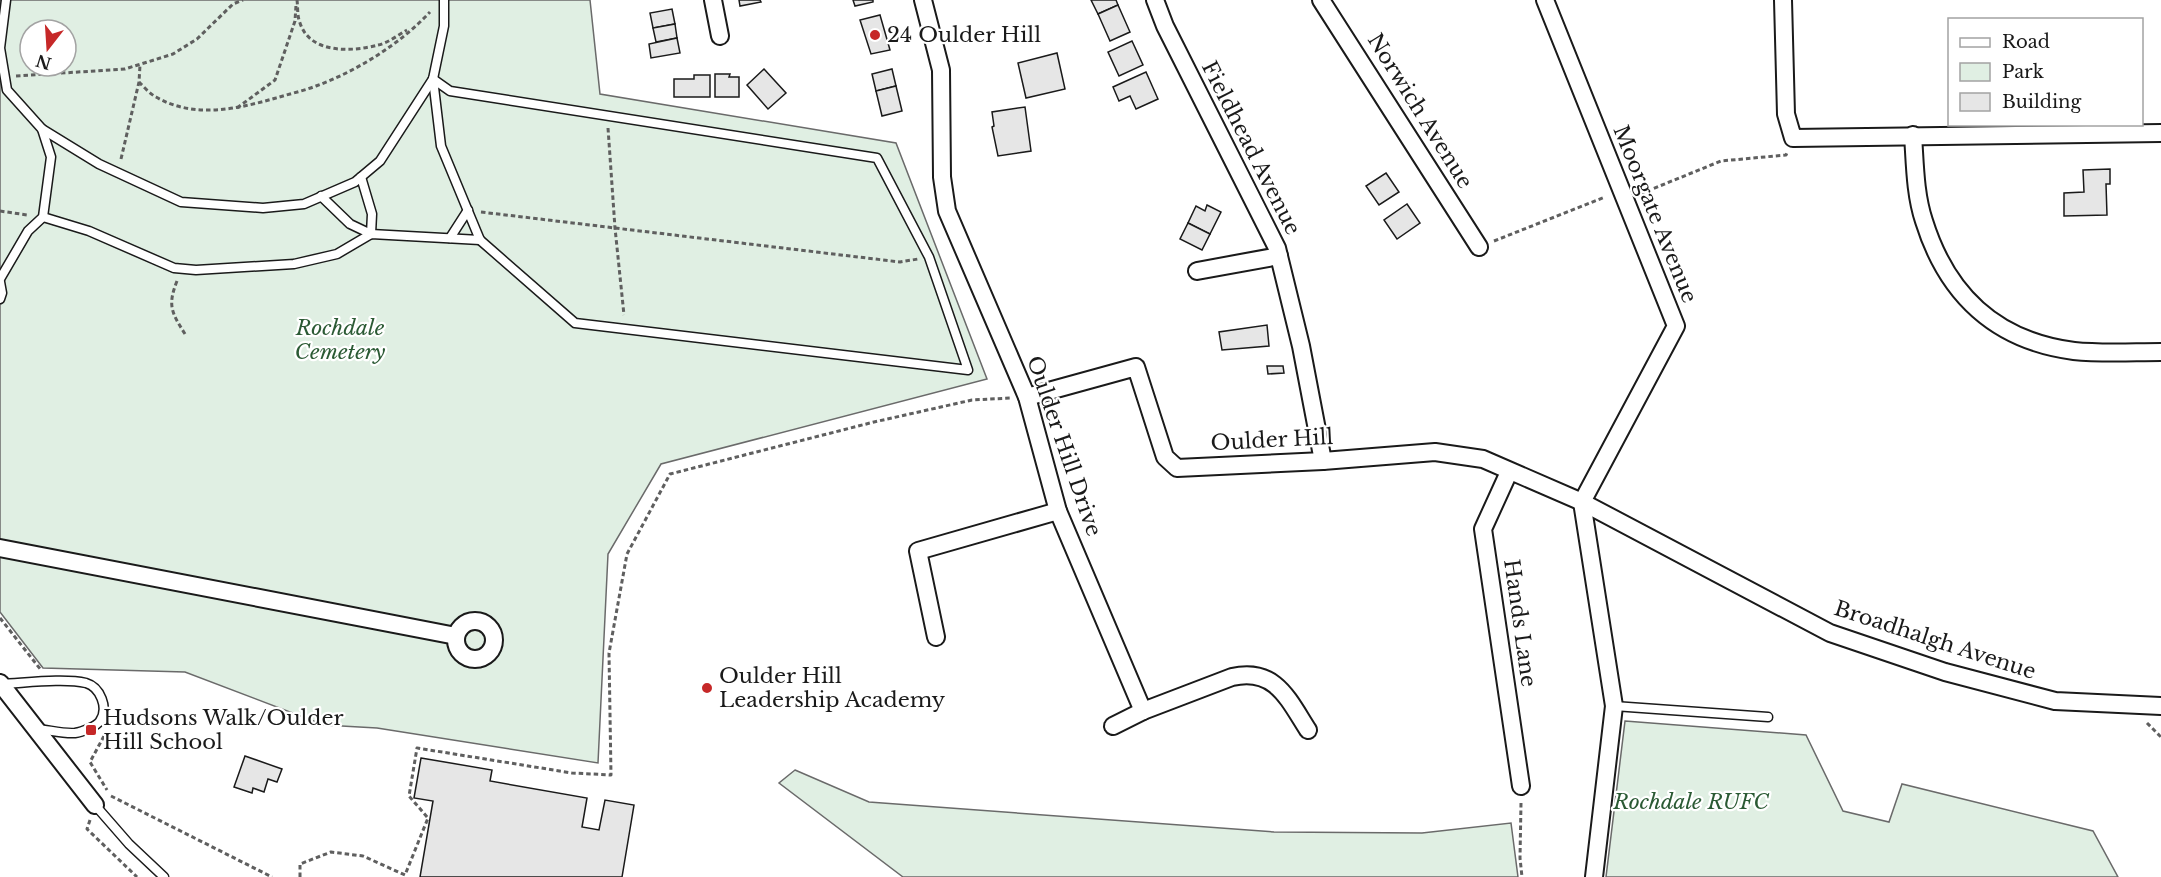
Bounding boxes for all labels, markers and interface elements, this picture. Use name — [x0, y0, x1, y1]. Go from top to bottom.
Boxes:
north arrow — [18, 18, 78, 78]
legend — [1948, 18, 2143, 126]
place label: 24 Oulder Hill — [887, 22, 1041, 48]
marker: 24 Oulder Hill — [868, 28, 882, 42]
street label: Norwich Avenue — [1362, 29, 1478, 193]
text: Road — [2002, 31, 2050, 53]
text: N — [33, 51, 54, 74]
street label: Fieldhead Avenue — [1196, 57, 1306, 239]
text: Park — [2002, 61, 2044, 83]
text: Building — [2002, 91, 2081, 113]
street label: Moorgate Avenue — [1608, 121, 1702, 307]
park label: Rochdale Cemetery — [295, 315, 385, 365]
street label: Oulder Hill Drive — [1021, 353, 1107, 539]
street label: Oulder Hill — [1210, 424, 1334, 456]
street label: Hands Lane — [1498, 557, 1542, 689]
street label: Broadhalgh Avenue — [1831, 595, 2039, 685]
place label: Oulder Hill Leadership Academy — [719, 663, 946, 713]
marker: Oulder Hill Leadership Academy — [700, 681, 714, 695]
place label: Hudsons Walk/Oulder Hill School — [103, 705, 344, 755]
marker: Hudsons Walk/Oulder Hill School — [84, 723, 98, 737]
park label: Rochdale RUFC — [1612, 789, 1769, 815]

